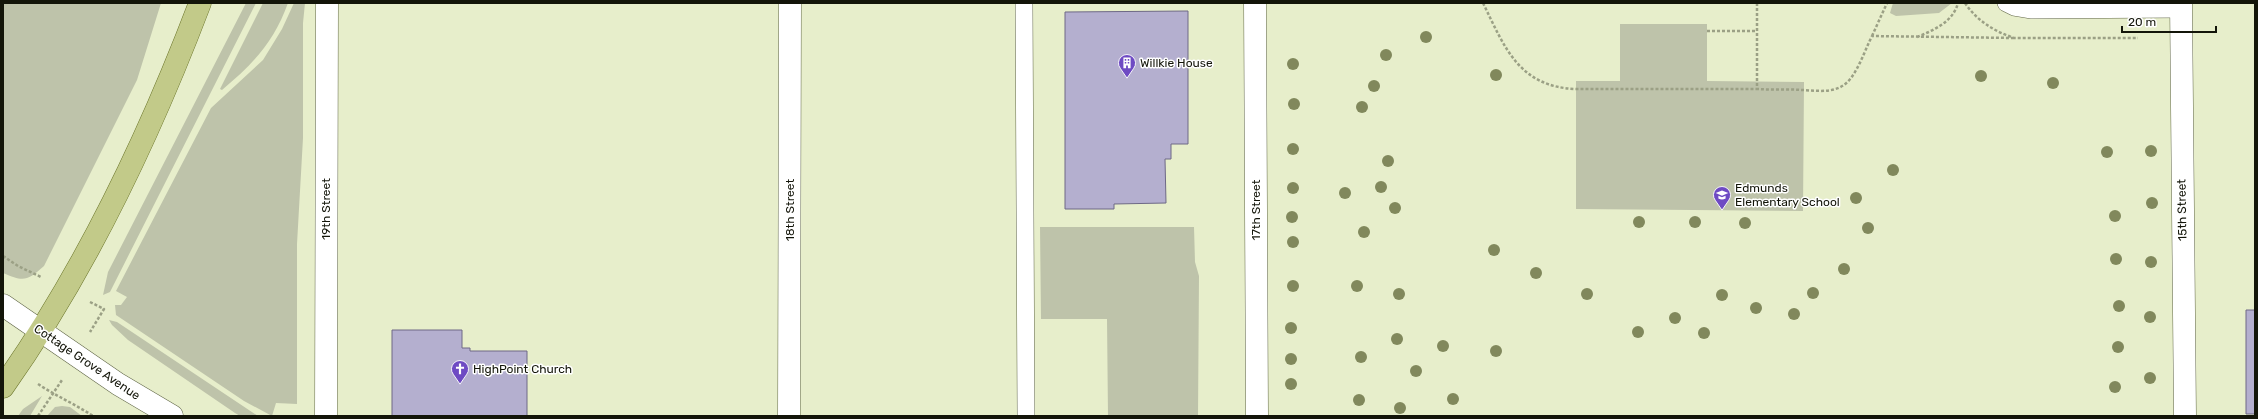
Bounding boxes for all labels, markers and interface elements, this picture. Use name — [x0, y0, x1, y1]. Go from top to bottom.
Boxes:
scale bar — [2122, 8, 2216, 34]
text: 20 m — [2128, 15, 2156, 29]
building icon: Willkie House — [1117, 53, 1137, 78]
place label: Willkie House — [1140, 56, 1213, 70]
street label: 19th Street — [319, 178, 333, 240]
street label: 18th Street — [783, 178, 797, 241]
street label: 17th Street — [1249, 179, 1263, 240]
street label: 15th Street — [2174, 179, 2190, 241]
place label: Edmunds Elementary School — [1735, 181, 1840, 209]
school or university icon: Edmunds Elementary School — [1712, 185, 1732, 210]
street label: Cottage Grove Avenue — [31, 321, 143, 403]
church icon: HighPoint Church — [450, 359, 470, 384]
place label: HighPoint Church — [473, 362, 572, 376]

